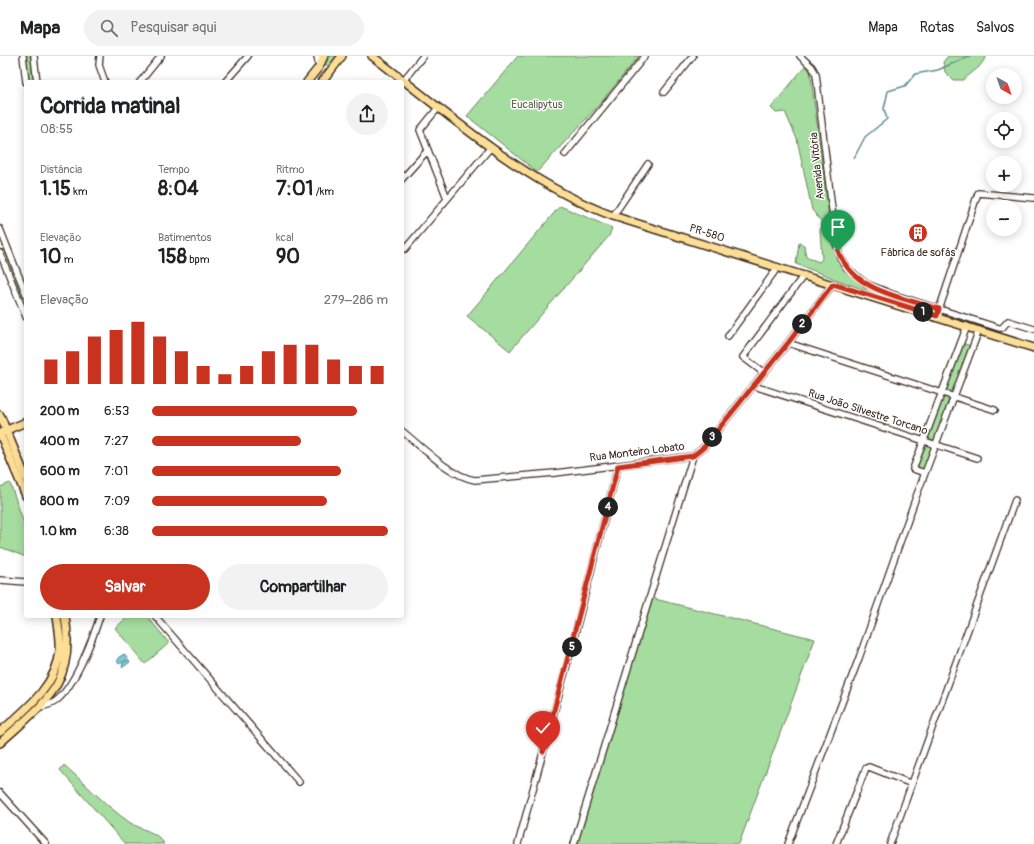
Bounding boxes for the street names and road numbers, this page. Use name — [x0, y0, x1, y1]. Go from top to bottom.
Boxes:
street label: Avenida Vitória — [807, 132, 827, 200]
street label: PR-580 — [688, 221, 726, 245]
street label: Rua João Silvestre Torcano — [807, 387, 930, 438]
street label: Rua Monteiro Lobato — [589, 440, 685, 464]

